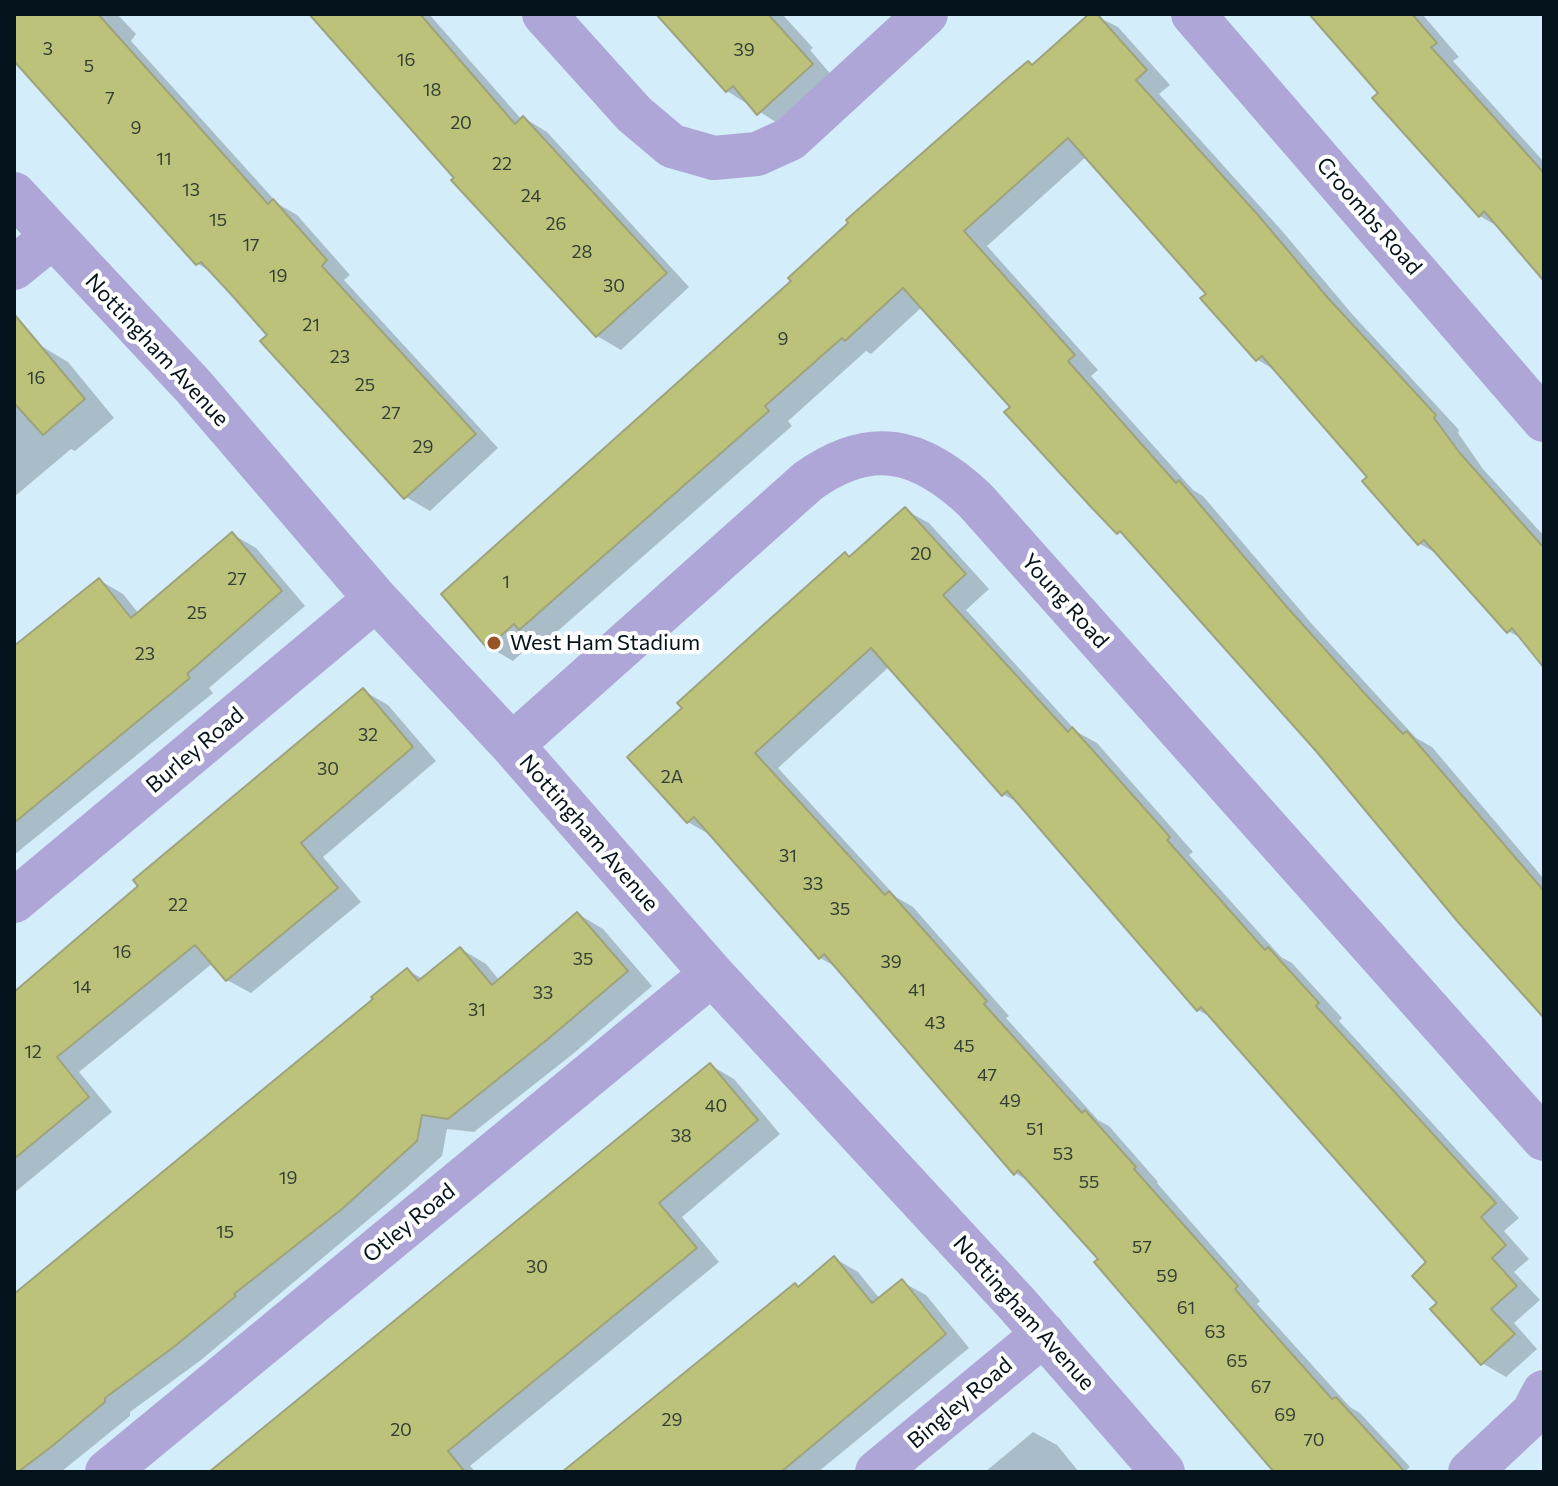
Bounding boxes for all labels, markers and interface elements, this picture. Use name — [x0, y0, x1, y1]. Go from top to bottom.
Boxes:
house number: 3 — [43, 38, 53, 60]
house number: 39 — [733, 39, 755, 61]
house number: 16 — [397, 49, 415, 71]
house number: 5 — [84, 55, 94, 77]
house number: 18 — [423, 79, 441, 101]
house number: 7 — [105, 87, 115, 109]
house number: 20 — [450, 112, 472, 134]
house number: 9 — [131, 117, 141, 139]
house number: 11 — [156, 148, 172, 170]
street label: Croombs Road — [1311, 152, 1427, 280]
house number: 22 — [492, 153, 512, 175]
house number: 13 — [182, 179, 200, 201]
house number: 24 — [521, 185, 541, 207]
house number: 15 — [209, 209, 227, 231]
house number: 26 — [546, 213, 566, 235]
house number: 17 — [242, 234, 260, 256]
house number: 28 — [572, 241, 592, 263]
house number: 19 — [269, 265, 287, 287]
street label: Nottingham Avenue — [80, 268, 234, 432]
house number: 30 — [603, 275, 625, 297]
house number: 21 — [302, 314, 320, 336]
house number: 9 — [778, 328, 788, 350]
house number: 23 — [330, 346, 350, 368]
house number: 16 — [27, 367, 45, 389]
house number: 25 — [355, 374, 375, 396]
house number: 27 — [381, 402, 401, 424]
house number: 29 — [413, 436, 433, 458]
house number: 20 — [910, 543, 932, 565]
street label: Young Road — [1016, 548, 1114, 654]
house number: 27 — [227, 568, 247, 590]
house number: 1 — [502, 571, 510, 593]
house number: 25 — [187, 602, 207, 624]
place label: West Ham Stadium — [510, 630, 700, 656]
marker: West Ham Stadium — [485, 634, 503, 652]
house number: 23 — [135, 643, 155, 665]
street label: Burley Road — [141, 702, 249, 798]
house number: 32 — [358, 724, 378, 746]
street label: Nottingham Avenue — [514, 749, 664, 917]
house number: 30 — [317, 758, 339, 780]
house number: 2A — [661, 766, 683, 788]
house number: 31 — [779, 845, 797, 867]
house number: 33 — [803, 873, 823, 895]
house number: 22 — [168, 894, 188, 916]
house number: 35 — [830, 898, 850, 920]
house number: 16 — [113, 941, 131, 963]
house number: 35 — [573, 948, 593, 970]
house number: 39 — [880, 951, 902, 973]
house number: 14 — [73, 976, 91, 998]
house number: 41 — [908, 979, 926, 1001]
house number: 33 — [533, 982, 553, 1004]
house number: 31 — [468, 999, 486, 1021]
house number: 43 — [924, 1012, 946, 1034]
house number: 45 — [953, 1035, 975, 1057]
house number: 12 — [24, 1041, 42, 1063]
house number: 47 — [977, 1064, 997, 1086]
house number: 49 — [999, 1090, 1021, 1112]
house number: 40 — [705, 1095, 727, 1117]
house number: 51 — [1026, 1118, 1044, 1140]
house number: 38 — [670, 1125, 692, 1147]
house number: 53 — [1053, 1143, 1073, 1165]
house number: 19 — [279, 1167, 297, 1189]
house number: 55 — [1079, 1171, 1099, 1193]
street label: Otley Road — [358, 1178, 460, 1268]
house number: 15 — [216, 1221, 234, 1243]
street label: Nottingham Avenue — [948, 1230, 1100, 1396]
house number: 57 — [1132, 1236, 1152, 1258]
house number: 30 — [526, 1256, 548, 1278]
house number: 59 — [1156, 1265, 1178, 1287]
house number: 61 — [1177, 1297, 1195, 1319]
house number: 63 — [1204, 1321, 1226, 1343]
house number: 65 — [1226, 1350, 1248, 1372]
street label: Bingley Road — [902, 1352, 1018, 1454]
house number: 67 — [1251, 1376, 1271, 1398]
house number: 69 — [1274, 1404, 1296, 1426]
house number: 29 — [662, 1409, 682, 1431]
house number: 20 — [390, 1419, 412, 1441]
house number: 70 — [1303, 1429, 1325, 1451]

